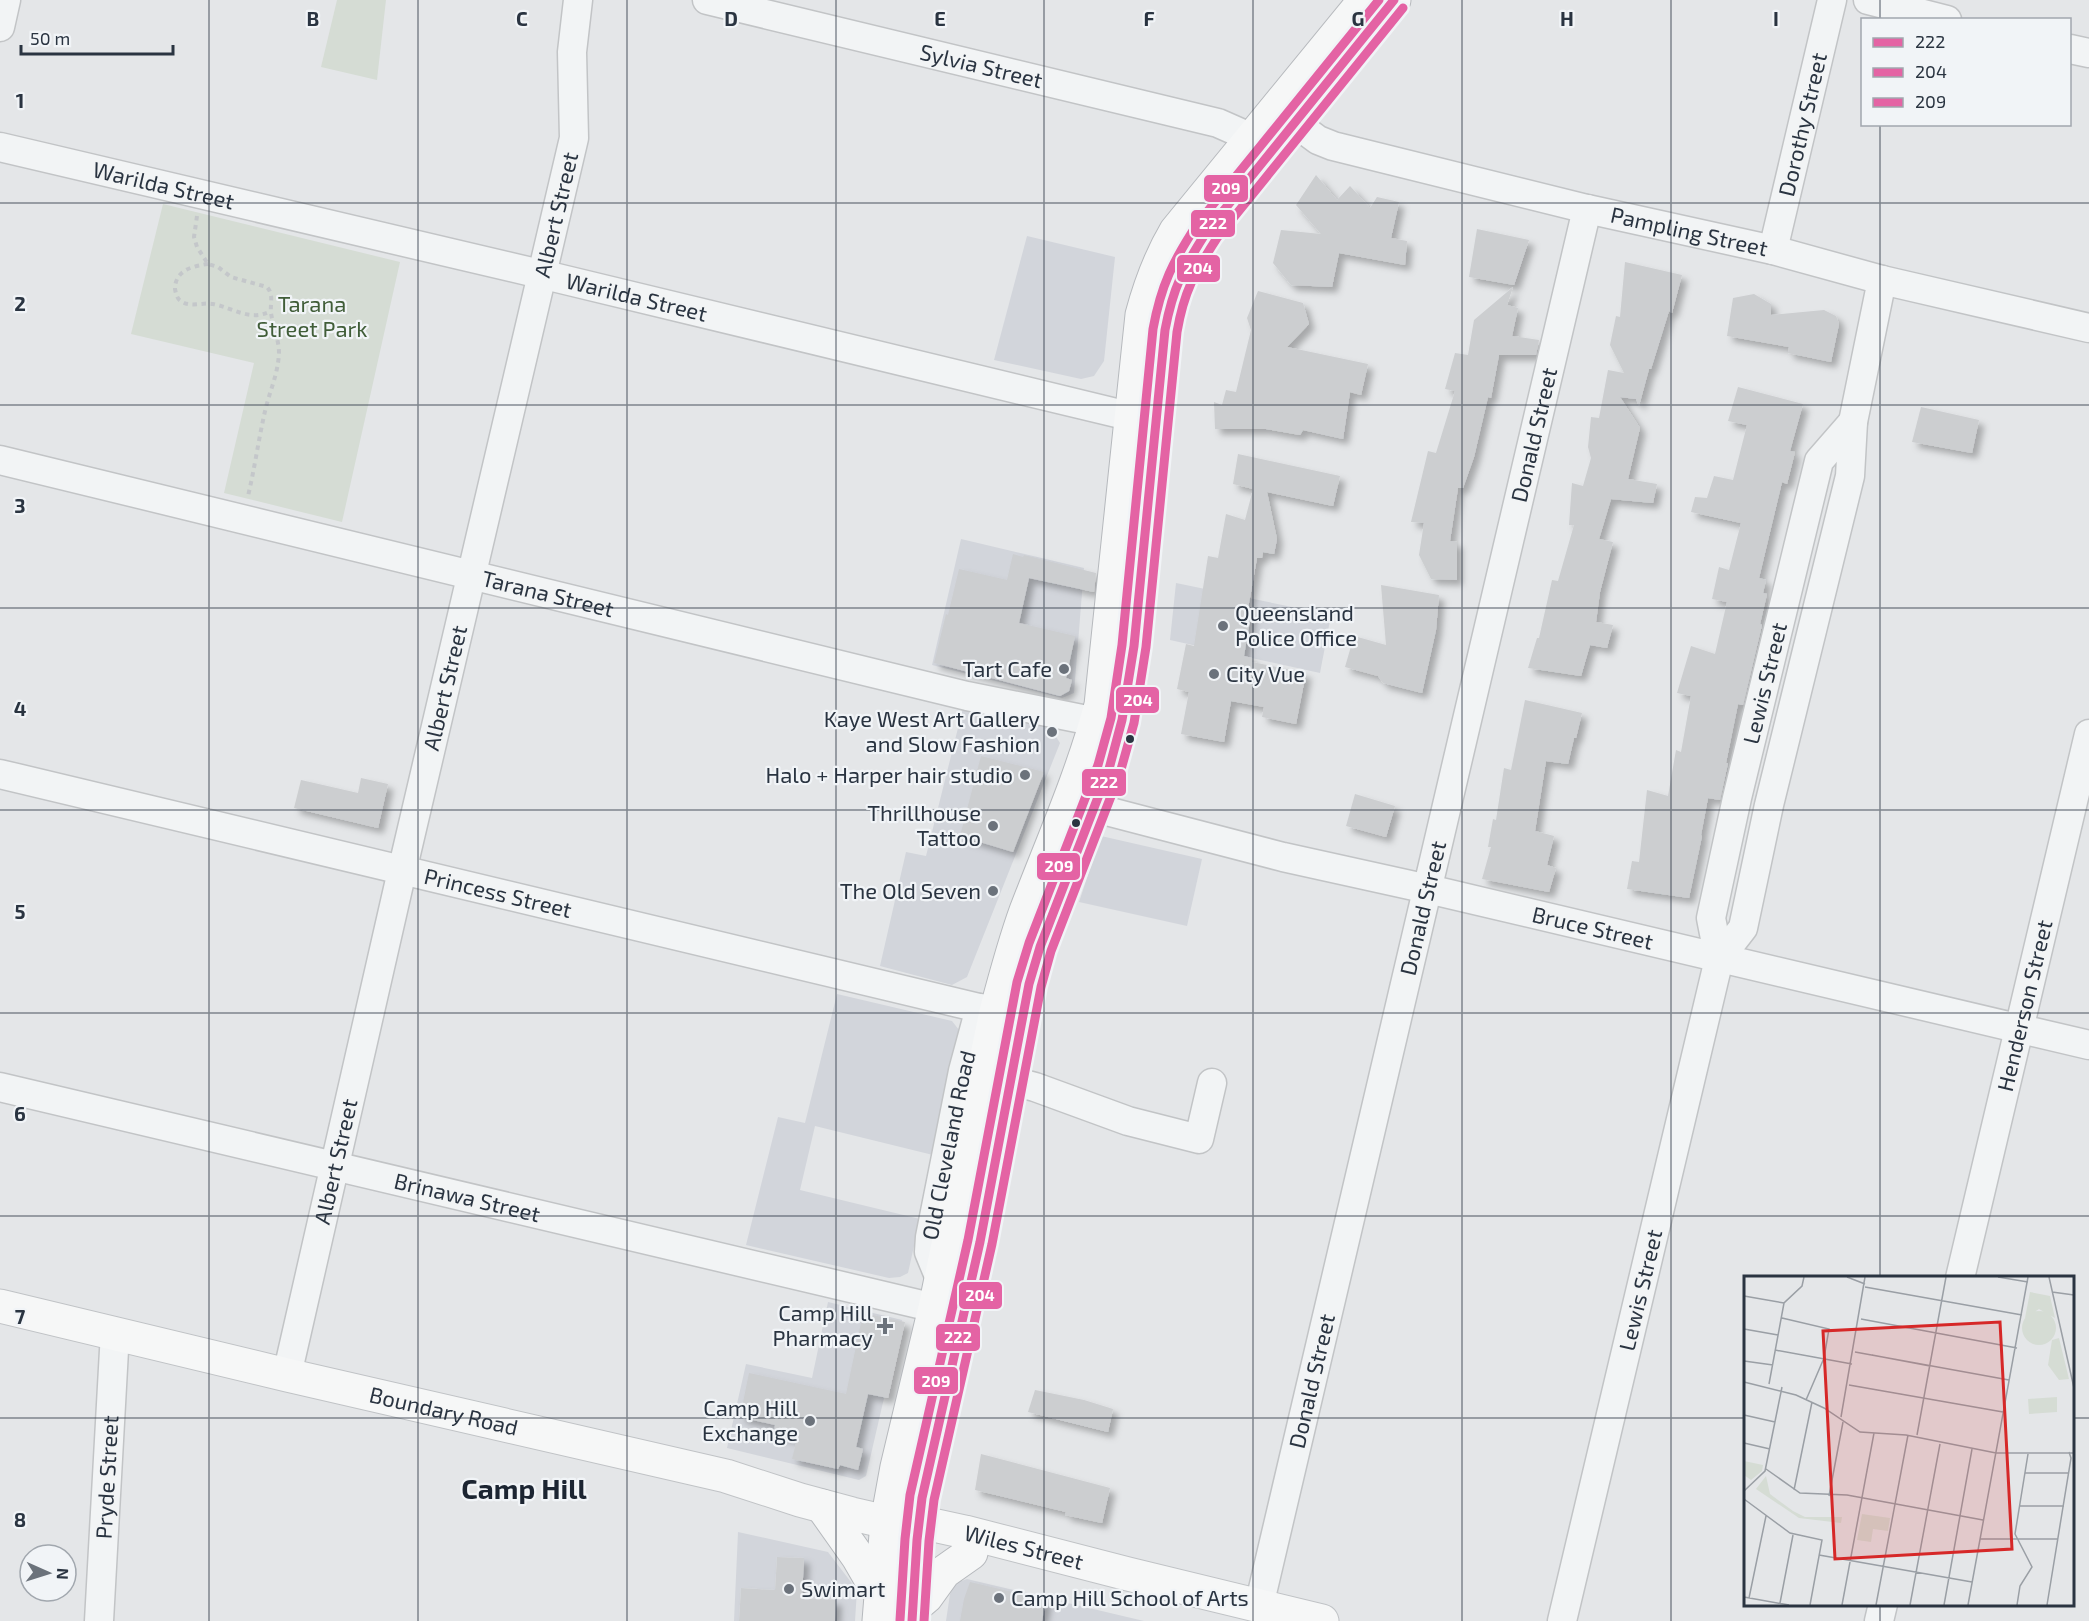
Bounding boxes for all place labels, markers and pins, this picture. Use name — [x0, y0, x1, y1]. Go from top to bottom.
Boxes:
place label: Queensland Police Office — [1235, 599, 1357, 650]
marker: Queensland Police Office — [1216, 619, 1230, 633]
place label: Tart Cafe — [962, 655, 1052, 681]
place label: City Vue — [1226, 660, 1305, 686]
marker: Tart Cafe — [1057, 662, 1071, 676]
marker: City Vue — [1207, 667, 1221, 681]
place label: Kaye West Art Gallery and Slow Fashion — [824, 705, 1040, 756]
marker: Kaye West Art Gallery and Slow Fashion — [1045, 725, 1059, 739]
unlabelled marker — [1124, 733, 1136, 745]
place label: Halo + Harper hair studio — [766, 761, 1013, 787]
marker: Halo + Harper hair studio — [1018, 768, 1032, 782]
place label: Thrillhouse Tattoo — [867, 799, 981, 850]
unlabelled marker — [1070, 817, 1082, 829]
marker: Thrillhouse Tattoo — [986, 819, 1000, 833]
place label: The Old Seven — [840, 877, 981, 903]
marker: The Old Seven — [986, 884, 1000, 898]
place label: Camp Hill Pharmacy — [773, 1299, 873, 1350]
marker: Camp Hill Pharmacy — [878, 1319, 892, 1333]
place label: Camp Hill Exchange — [702, 1394, 798, 1445]
marker: Camp Hill Exchange — [803, 1414, 817, 1428]
place label: Swimart — [801, 1575, 885, 1601]
marker: Swimart — [782, 1582, 796, 1596]
place label: Camp Hill School of Arts — [1011, 1584, 1249, 1610]
marker: Camp Hill School of Arts — [992, 1591, 1006, 1605]

